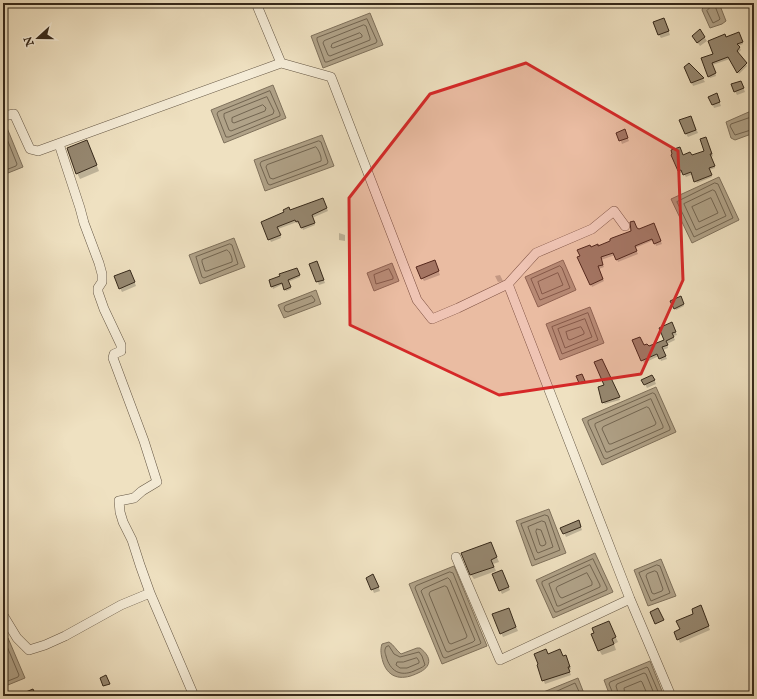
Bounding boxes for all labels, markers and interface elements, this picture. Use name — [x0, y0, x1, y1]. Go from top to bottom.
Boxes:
north arrow — [18, 18, 58, 58]
text: N — [21, 34, 38, 49]

